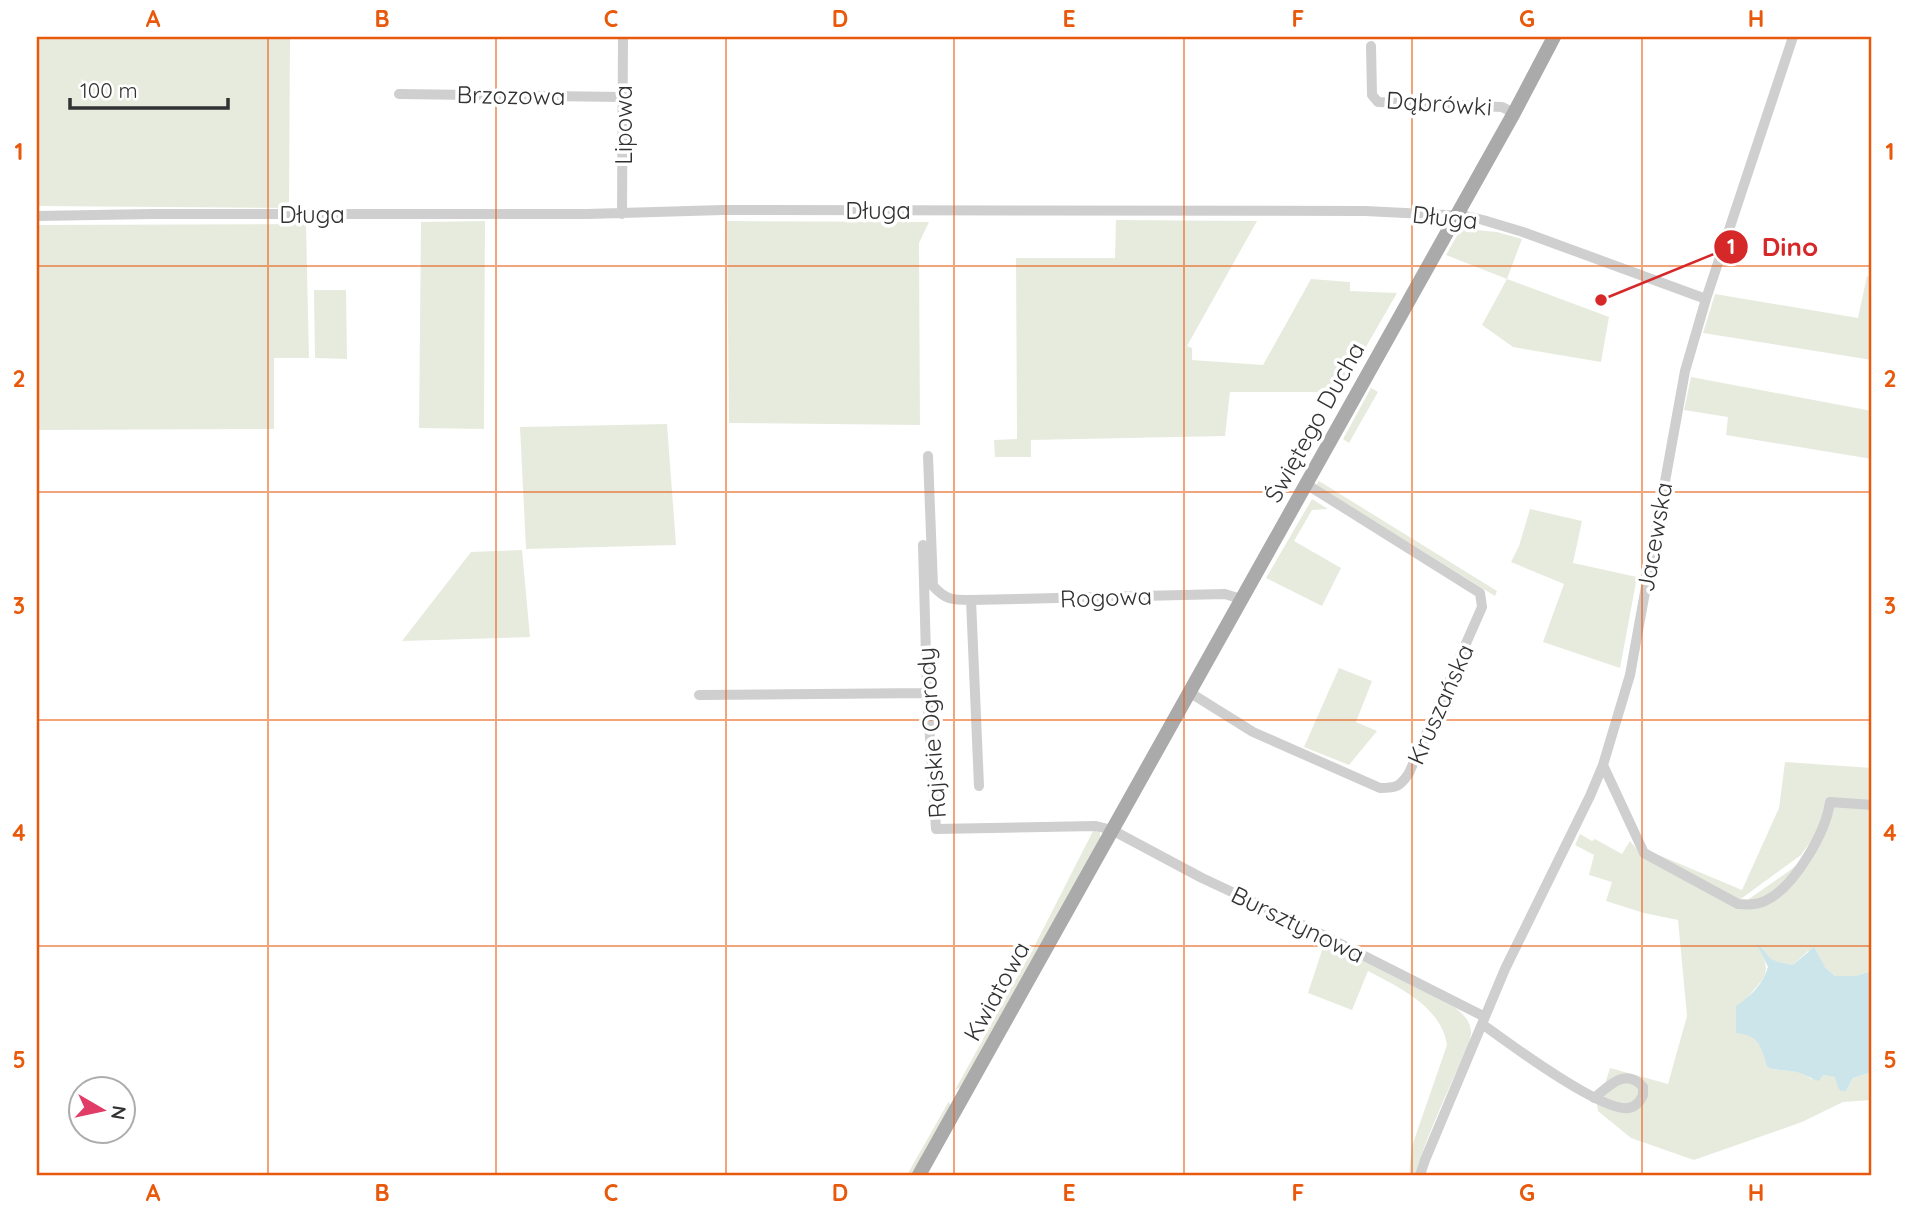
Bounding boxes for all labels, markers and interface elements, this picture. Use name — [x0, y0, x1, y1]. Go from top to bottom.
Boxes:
text: A — [146, 4, 161, 33]
text: B — [374, 4, 390, 33]
text: C — [604, 4, 618, 33]
text: D — [832, 4, 848, 33]
text: E — [1062, 4, 1076, 33]
text: F — [1292, 4, 1304, 33]
text: G — [1519, 4, 1535, 33]
text: H — [1748, 4, 1764, 33]
scale bar — [70, 66, 228, 110]
text: 100 m — [80, 77, 138, 103]
street label: Brzozowa — [456, 79, 566, 111]
street label: Dąbrówki — [1385, 84, 1493, 122]
street label: Lipowa — [608, 85, 638, 165]
text: 1 — [15, 137, 23, 166]
text: 1 — [1886, 137, 1894, 166]
street label: Długa — [845, 195, 911, 225]
street label: Długa — [279, 199, 345, 229]
street label: Długa — [1411, 199, 1479, 235]
callout: Dino — [1713, 223, 1832, 270]
text: Dino — [1762, 230, 1818, 263]
text: 1 — [1727, 233, 1735, 259]
street label: Świętego Ducha — [1258, 337, 1370, 507]
text: 2 — [12, 364, 26, 393]
text: 2 — [1883, 364, 1897, 393]
street label: Jacewska — [1630, 480, 1678, 594]
street label: Rogowa — [1059, 580, 1153, 614]
text: 3 — [13, 591, 25, 620]
text: 3 — [1884, 591, 1896, 620]
street label: Kruszańska — [1400, 639, 1480, 769]
street label: Rajskie Ogrody — [910, 647, 952, 819]
text: 4 — [12, 818, 26, 847]
text: 4 — [1883, 818, 1897, 847]
street label: Bursztynowa — [1227, 879, 1369, 969]
street label: Kwiatowa — [957, 936, 1035, 1046]
text: 5 — [12, 1045, 26, 1074]
text: 5 — [1883, 1045, 1897, 1074]
north arrow — [66, 1076, 136, 1146]
text: N — [106, 1104, 132, 1121]
text: A — [146, 1178, 161, 1207]
text: B — [374, 1178, 390, 1207]
text: C — [604, 1178, 618, 1207]
text: D — [832, 1178, 848, 1207]
text: E — [1062, 1178, 1076, 1207]
text: F — [1292, 1178, 1304, 1207]
text: G — [1519, 1178, 1535, 1207]
text: H — [1748, 1178, 1764, 1207]

